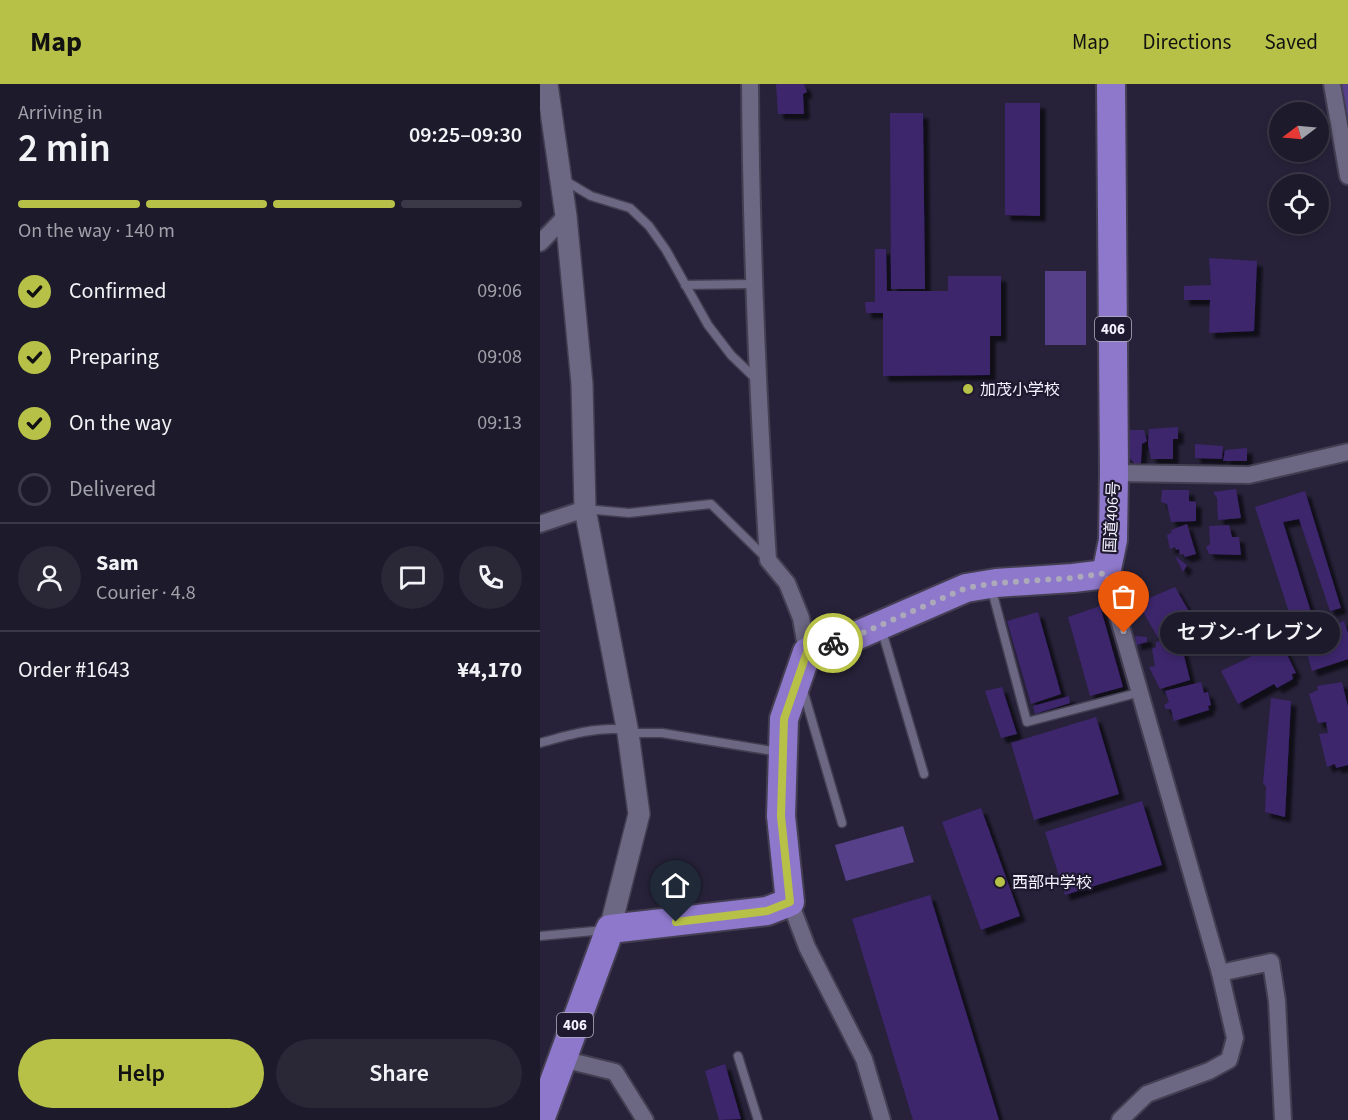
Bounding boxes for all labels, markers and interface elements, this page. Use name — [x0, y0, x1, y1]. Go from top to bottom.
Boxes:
text: Map — [30, 22, 82, 62]
text: Map — [1072, 27, 1110, 57]
text: Directions — [1143, 27, 1231, 57]
text: Saved — [1264, 27, 1318, 57]
text: Arriving in — [18, 99, 103, 127]
north arrow — [1269, 102, 1329, 162]
map controls — [1269, 102, 1329, 234]
text: 09:25–09:30 — [409, 119, 522, 151]
text: 2 min — [18, 121, 111, 177]
button: locate — [1269, 174, 1329, 234]
text: On the way · 140 m — [18, 217, 175, 245]
icon: check — [18, 275, 51, 308]
text: Confirmed — [69, 275, 166, 307]
text: 09:06 — [477, 277, 522, 305]
road number: 406 — [1095, 317, 1131, 341]
icon: check — [18, 341, 51, 374]
text: Preparing — [69, 341, 159, 373]
text: 09:08 — [477, 343, 522, 371]
place label: 加茂小学校 — [980, 379, 1060, 401]
marker: 加茂小学校 — [961, 382, 975, 396]
icon: check — [18, 407, 51, 440]
text: On the way — [69, 407, 172, 439]
text: 09:13 — [477, 409, 522, 437]
text: Delivered — [69, 473, 156, 505]
street label: 国道406号 — [1099, 481, 1125, 554]
button: person — [18, 546, 81, 609]
button: chat — [381, 546, 444, 609]
button: phone — [459, 546, 522, 609]
text: Sam — [96, 547, 139, 579]
pin — [1098, 571, 1149, 633]
text: Courier · 4.8 — [96, 579, 196, 607]
icon: bag — [1107, 580, 1140, 613]
callout: セブン-イレブン — [1160, 612, 1340, 654]
courier — [803, 613, 863, 673]
text: セブン-イレブン — [1177, 619, 1323, 647]
icon: bike — [817, 627, 850, 660]
text: Order #1643 — [18, 654, 130, 686]
text: ¥4,170 — [457, 654, 522, 686]
pin — [650, 860, 701, 922]
icon: home — [659, 869, 692, 902]
place label: 西部中学校 — [1012, 872, 1092, 894]
marker: 西部中学校 — [993, 875, 1007, 889]
road number: 406 — [557, 1013, 593, 1037]
button: Help — [18, 1039, 264, 1108]
button: Share — [276, 1039, 522, 1108]

